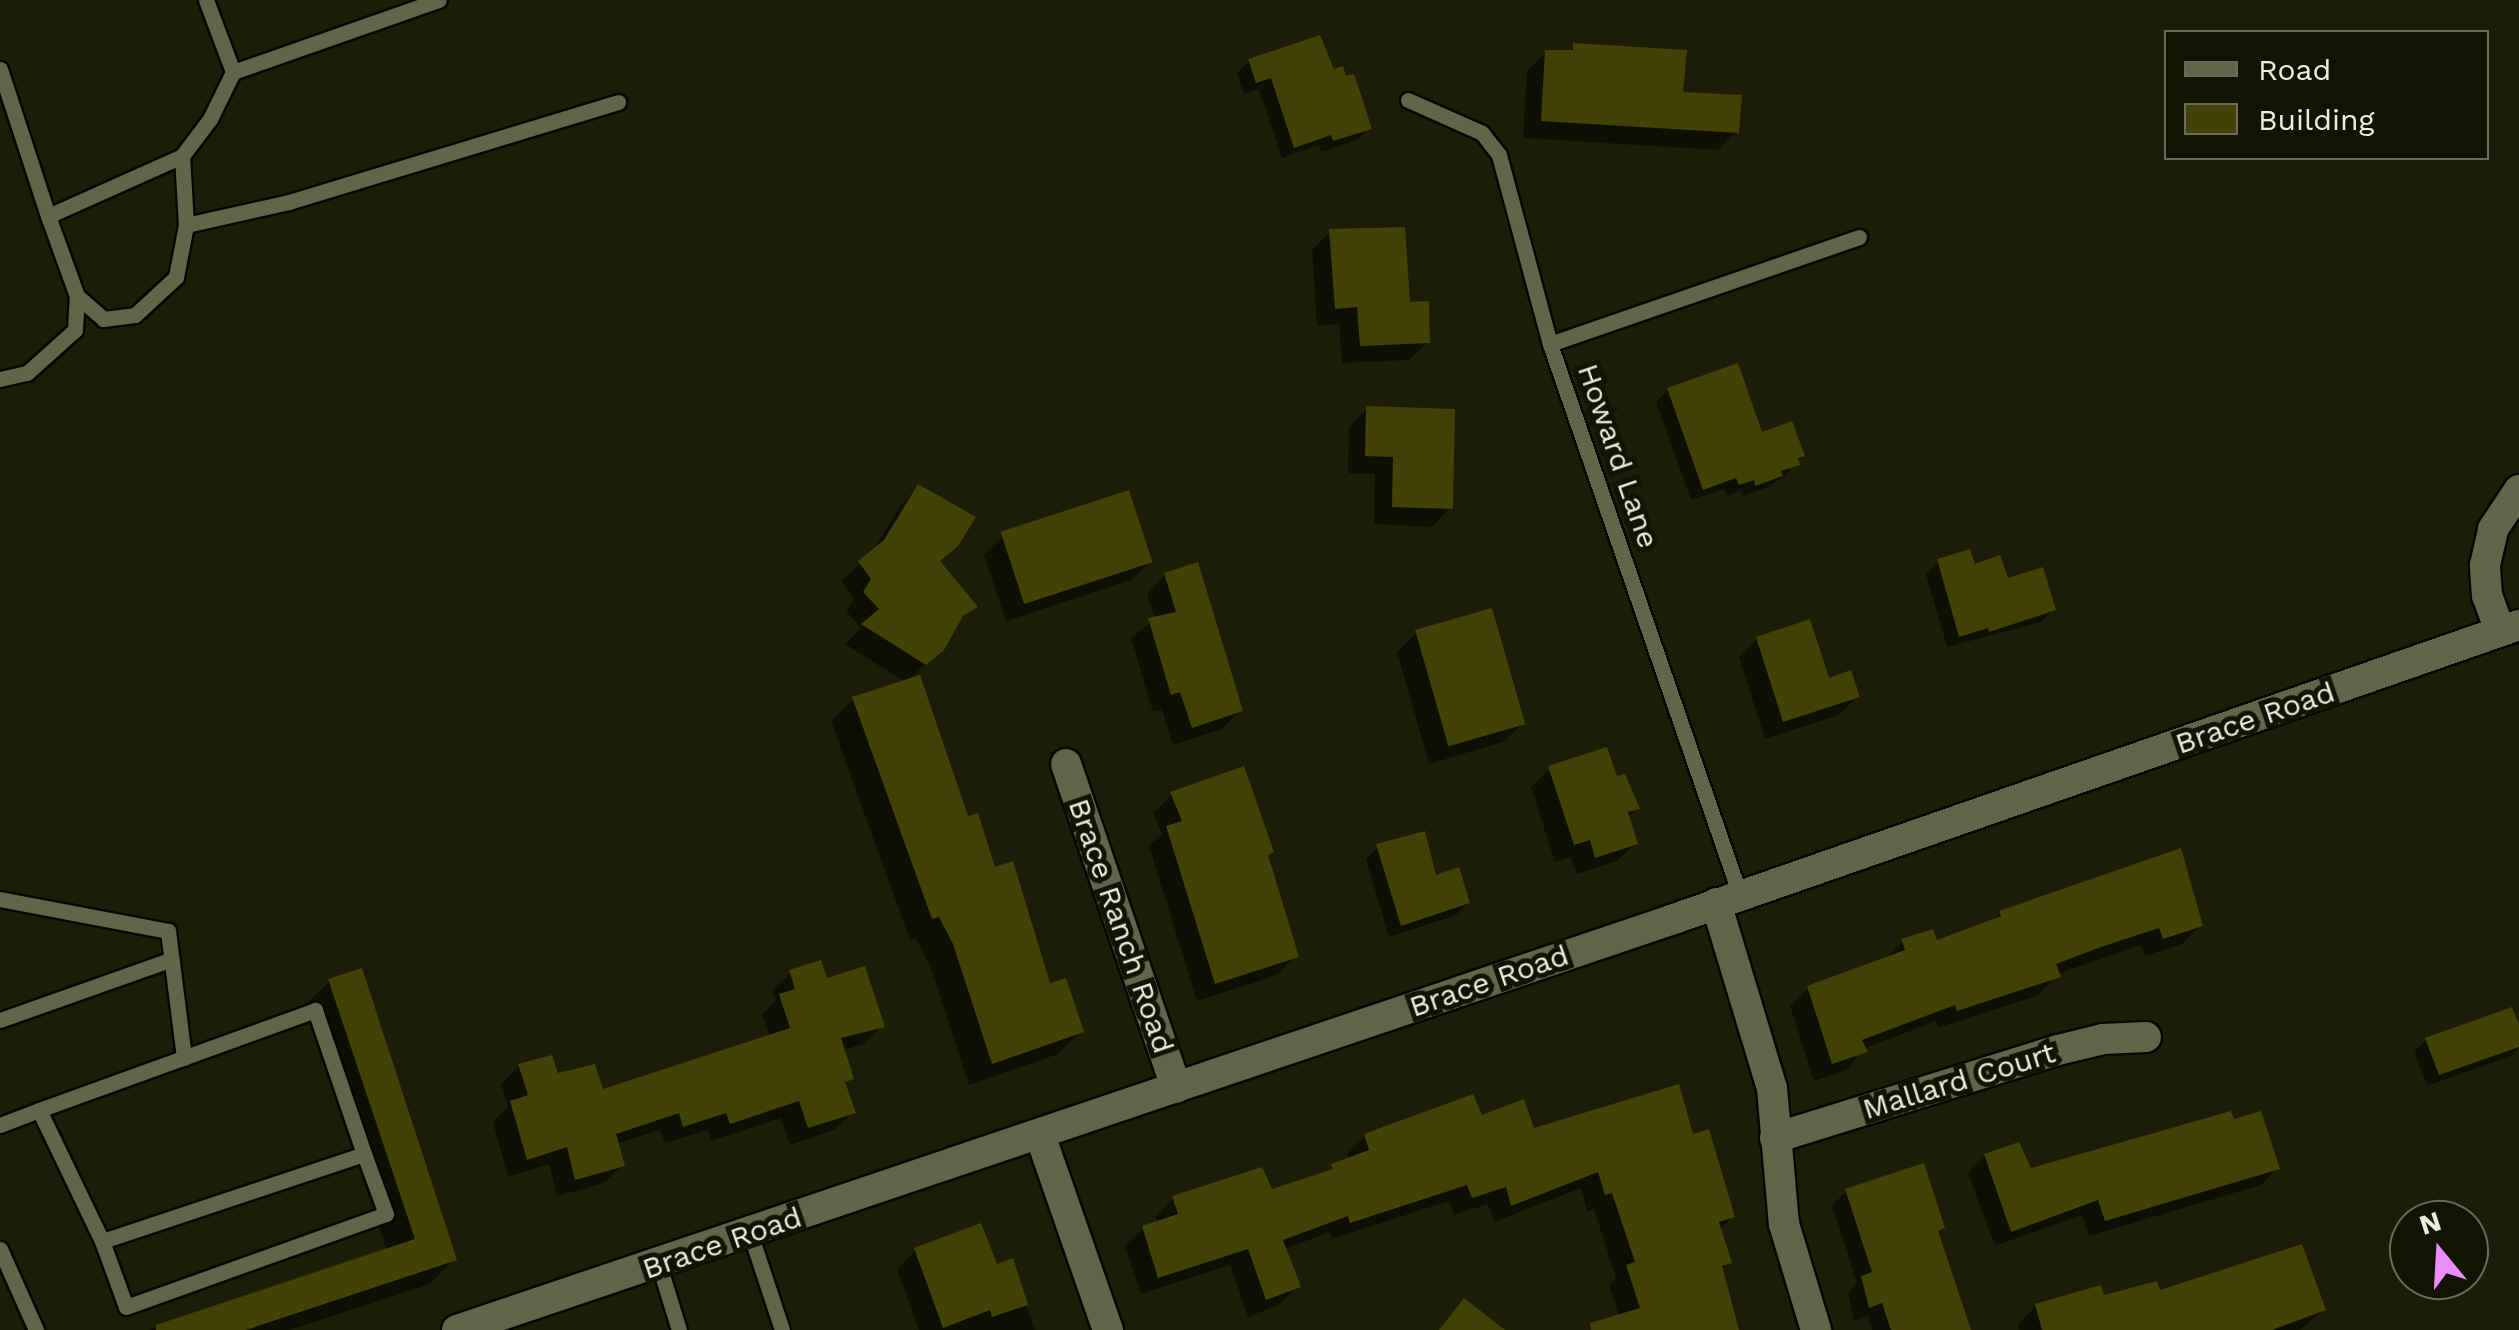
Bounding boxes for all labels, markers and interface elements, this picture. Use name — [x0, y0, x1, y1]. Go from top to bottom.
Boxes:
legend — [2164, 30, 2489, 160]
text: Road — [2258, 52, 2331, 87]
text: Building — [2258, 102, 2375, 137]
street label: Howard Lane — [1570, 359, 1666, 553]
street label: Brace Road — [2171, 674, 2339, 762]
street label: Brace Ranch Road — [1061, 794, 1181, 1058]
street label: Brace Road — [1405, 937, 1573, 1025]
street label: Mallard Court — [1858, 1035, 2060, 1127]
street label: Brace Road — [638, 1199, 806, 1287]
north arrow — [2389, 1200, 2489, 1300]
text: N — [2415, 1204, 2445, 1242]

